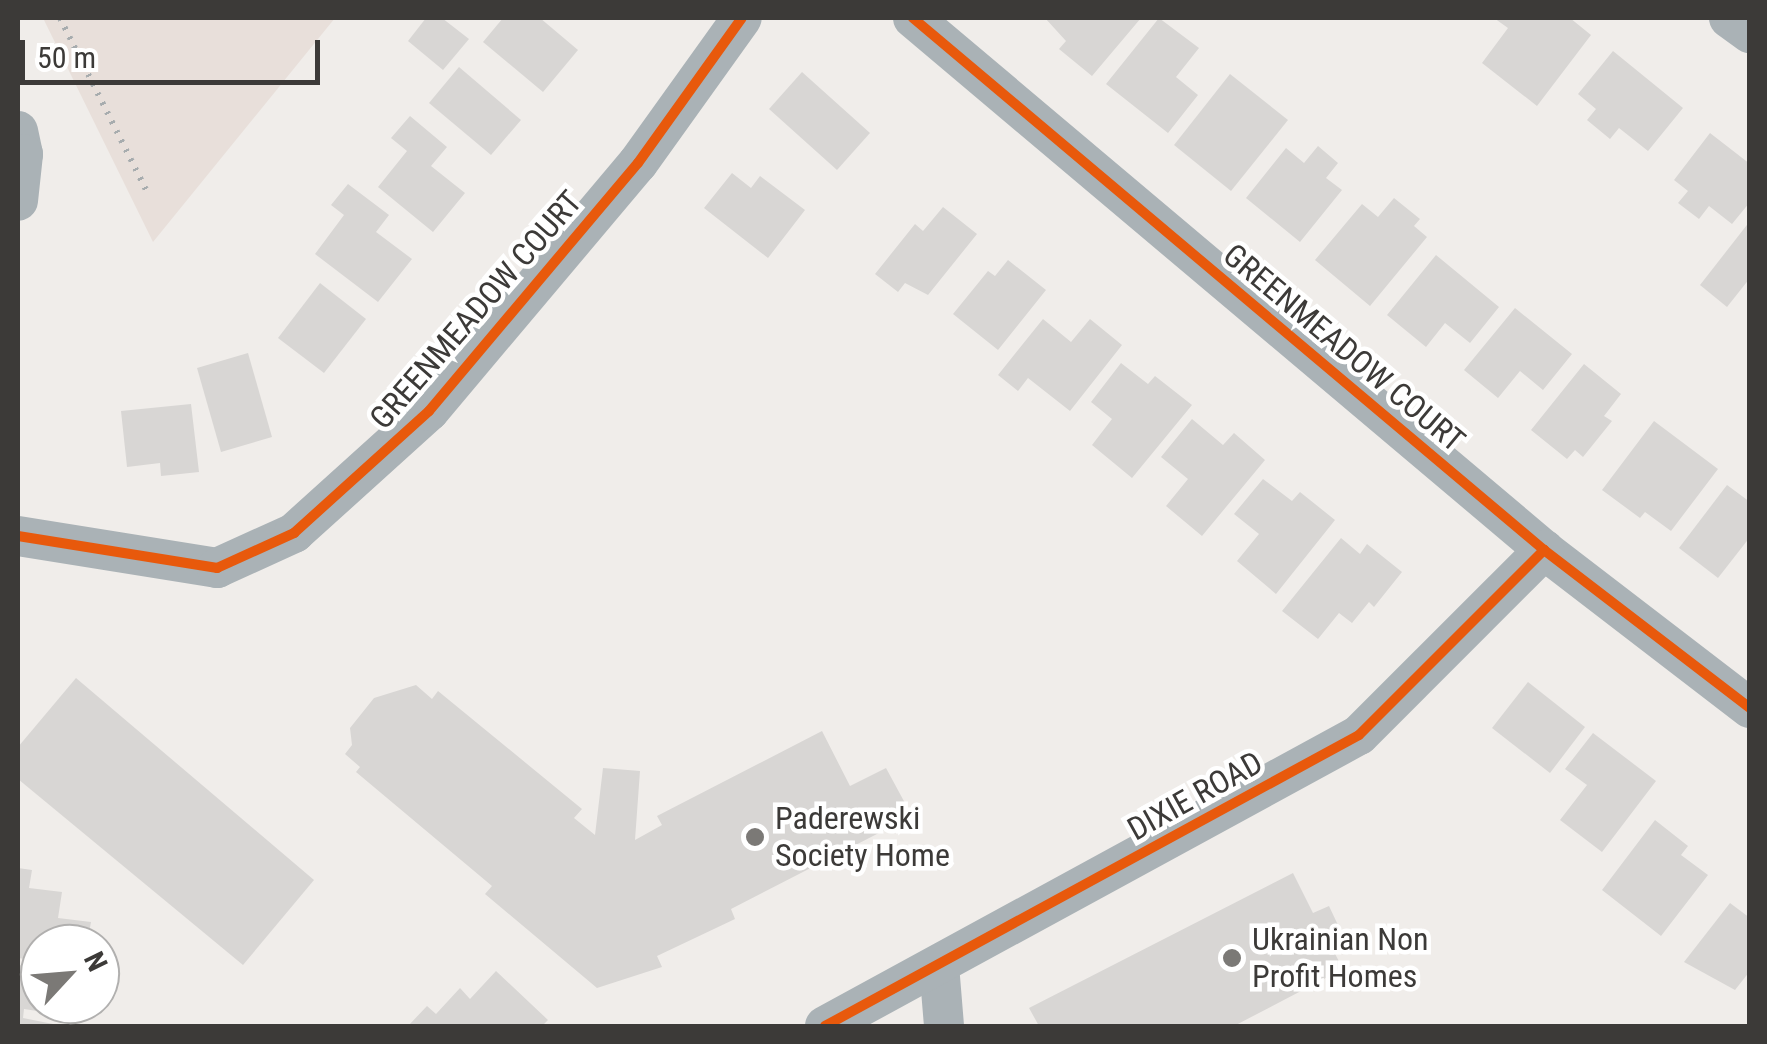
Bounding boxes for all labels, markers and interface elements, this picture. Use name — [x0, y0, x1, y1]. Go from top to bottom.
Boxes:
scale bar — [25, 20, 325, 82]
text: 50 m — [37, 40, 96, 75]
street label: GREENMEADOW COURT — [362, 183, 590, 437]
street label: GREENMEADOW COURT — [1216, 236, 1472, 460]
street label: DIXIE ROAD — [1121, 743, 1269, 849]
place label: Paderewski Society Home — [775, 800, 950, 875]
marker: Paderewski Society Home — [744, 826, 766, 848]
place label: Ukrainian Non Profit Homes — [1252, 921, 1429, 996]
north arrow — [20, 924, 120, 1024]
text: N — [77, 947, 114, 976]
marker: Ukrainian Non Profit Homes — [1221, 947, 1243, 969]

